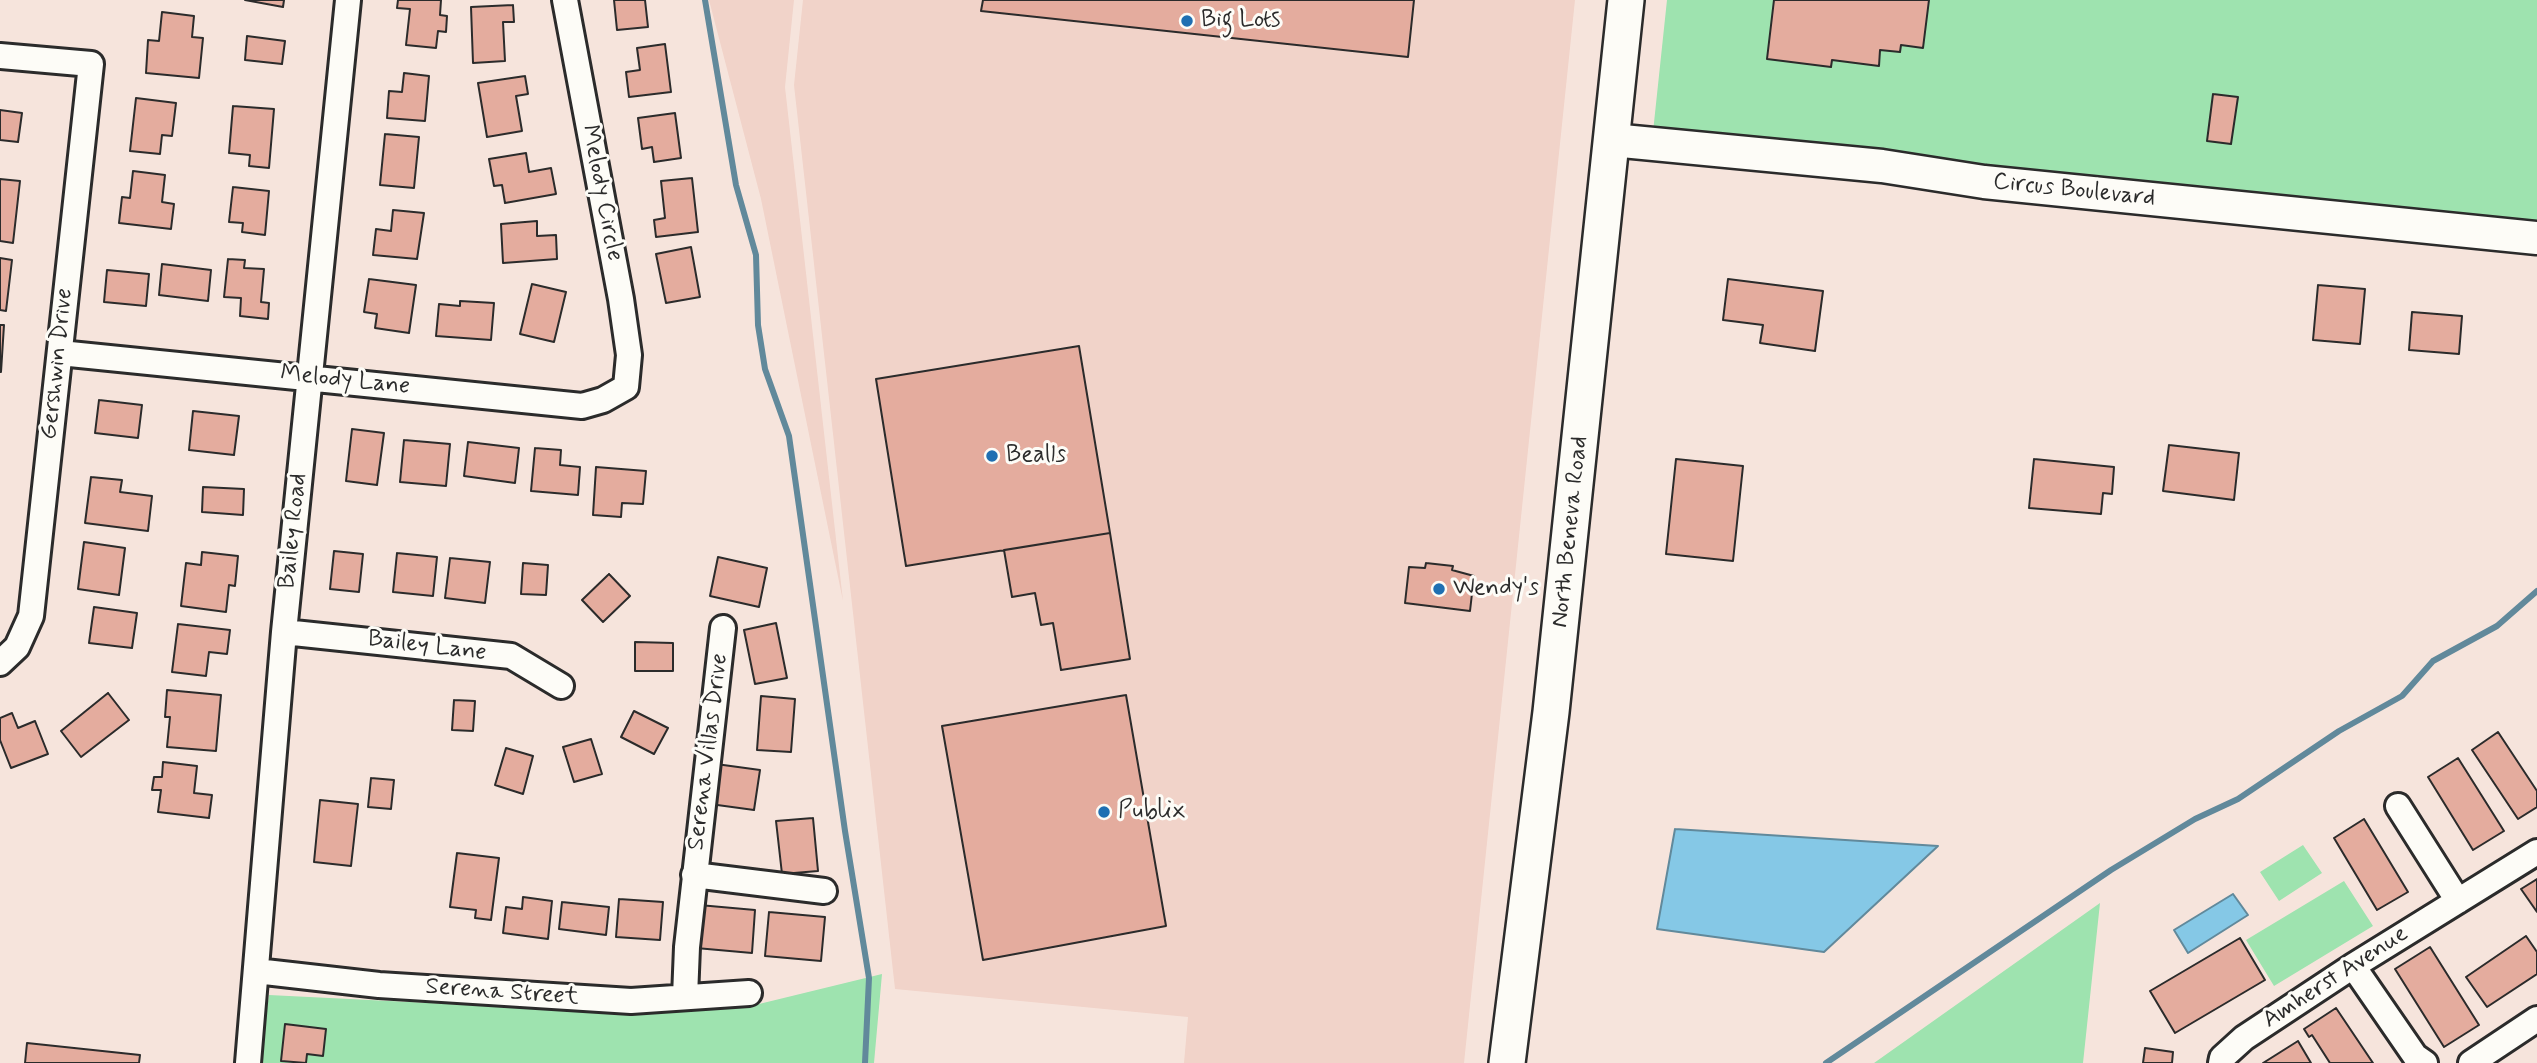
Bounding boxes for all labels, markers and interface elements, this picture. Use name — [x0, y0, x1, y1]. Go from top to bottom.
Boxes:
place label: Big Lots — [1201, 7, 1281, 35]
marker: Big Lots — [1179, 13, 1195, 29]
street label: Melody Circle — [574, 122, 628, 264]
street label: Circus Boulevard — [1991, 168, 2157, 214]
street label: Gershwin Drive — [36, 287, 80, 441]
street label: Melody Lane — [279, 360, 411, 402]
street label: North Beneva Road — [1547, 435, 1595, 629]
place label: Bealls — [1006, 442, 1066, 470]
marker: Bealls — [984, 448, 1000, 464]
street label: Bailey Road — [274, 472, 314, 590]
place label: Wendy's — [1453, 575, 1539, 603]
marker: Wendy's — [1431, 581, 1447, 597]
street label: Bailey Lane — [366, 625, 488, 669]
street label: Serena Villas Drive — [683, 652, 735, 852]
place label: Publix — [1118, 798, 1186, 826]
marker: Publix — [1096, 804, 1112, 820]
street label: Amherst Avenue — [2258, 920, 2414, 1036]
street label: Serena Street — [424, 973, 580, 1013]

